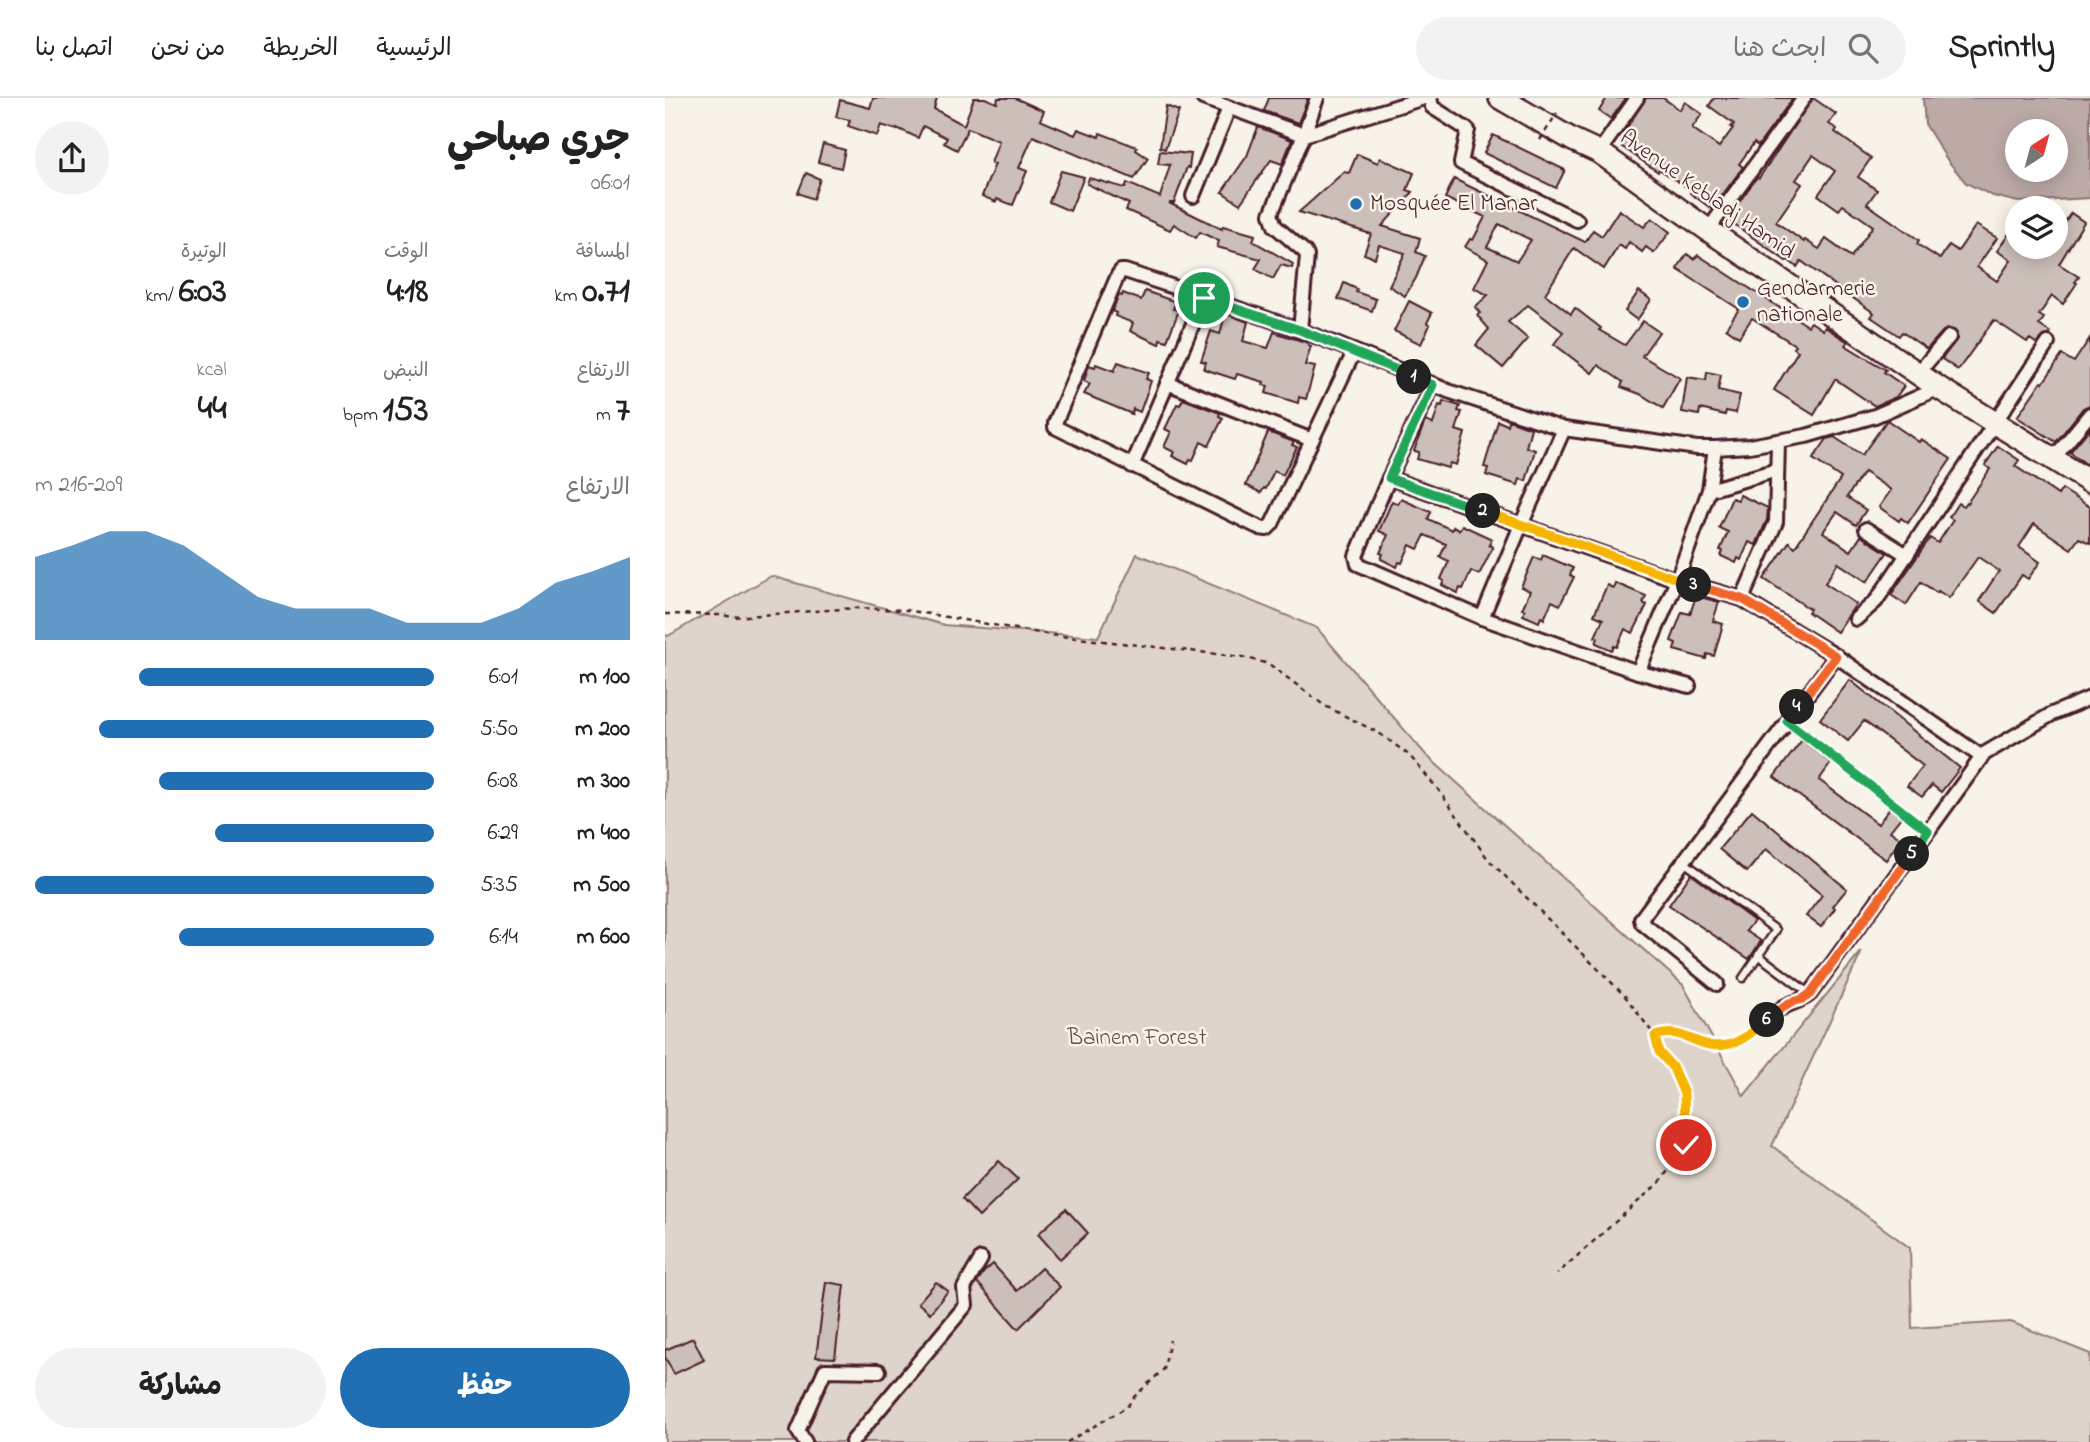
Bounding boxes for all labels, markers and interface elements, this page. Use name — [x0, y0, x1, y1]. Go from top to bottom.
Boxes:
search box — [1416, 17, 1906, 80]
text: Sprintly — [1948, 24, 2055, 72]
icon: search — [1844, 29, 1882, 67]
text: ابحث هنا — [1733, 31, 1826, 69]
text: اتصل بنا — [35, 32, 113, 67]
text: من نحن — [151, 32, 225, 67]
text: الخريطة — [263, 32, 338, 67]
text: الرئيسية — [376, 32, 452, 67]
text: جري صباحي — [447, 113, 630, 169]
north arrow — [2005, 119, 2069, 182]
map controls — [2005, 119, 2068, 259]
button: share — [35, 121, 109, 195]
street label: Avenue Kebladj Hamid — [1612, 122, 1802, 268]
text: 06:01 — [591, 167, 630, 200]
place label: Mosquée El Manar — [1370, 188, 1538, 221]
marker: Mosquée El Manar — [1348, 196, 1364, 212]
button: layers — [2005, 196, 2068, 259]
text: الوتيرة — [181, 239, 227, 266]
text: الوقت — [384, 239, 428, 266]
text: المسافة — [576, 239, 630, 266]
text: 6:03 — [179, 267, 227, 318]
text: 4:18 — [387, 267, 428, 318]
text: 0.71 — [582, 267, 630, 318]
pin — [1174, 268, 1234, 328]
place label: Gendarmerie nationale — [1757, 273, 1876, 332]
icon: arrive — [1185, 279, 1223, 317]
text: /km — [145, 283, 179, 310]
text: km — [554, 283, 582, 310]
marker: Gendarmerie nationale — [1735, 294, 1751, 310]
text: kcal — [196, 357, 227, 384]
text: النبض — [383, 358, 428, 385]
text: الارتفاع — [577, 358, 630, 385]
pin: 1 — [1397, 360, 1431, 394]
text: 1 — [1410, 363, 1417, 390]
text: 44 — [198, 384, 227, 435]
text: 153 — [383, 386, 428, 437]
text: 7 — [616, 386, 630, 437]
text: bpm — [343, 402, 383, 429]
text: m — [596, 402, 616, 429]
text: 209–216 m — [35, 469, 122, 502]
text: الارتفاع — [566, 472, 630, 505]
pin: 2 — [1465, 494, 1501, 528]
text: 2 — [1478, 497, 1487, 524]
pin: 3 — [1677, 568, 1711, 602]
text: 3 — [1690, 571, 1697, 598]
text: 6:01 — [489, 661, 518, 694]
text: 100 m — [579, 661, 630, 694]
pin: 4 — [1779, 690, 1815, 724]
text: 4 — [1793, 693, 1800, 720]
text: 5:50 — [480, 713, 518, 746]
text: 200 m — [575, 713, 630, 746]
text: 6:08 — [487, 765, 518, 798]
text: 300 m — [577, 765, 630, 798]
text: 6:29 — [488, 817, 518, 850]
text: 400 m — [577, 817, 630, 850]
pin: 5 — [1895, 836, 1929, 872]
text: 5 — [1906, 840, 1917, 867]
text: 5:35 — [480, 869, 518, 902]
text: 500 m — [573, 869, 630, 902]
text: 6:14 — [489, 921, 518, 954]
text: 600 m — [576, 921, 630, 954]
pin: 6 — [1749, 1002, 1785, 1038]
text: 6 — [1762, 1006, 1771, 1033]
park label: Bainem Forest — [1067, 1022, 1207, 1055]
pin — [1656, 1115, 1716, 1175]
icon: check — [1667, 1126, 1705, 1164]
button: مشاركة — [35, 1348, 326, 1428]
button: حفظ — [340, 1348, 630, 1428]

